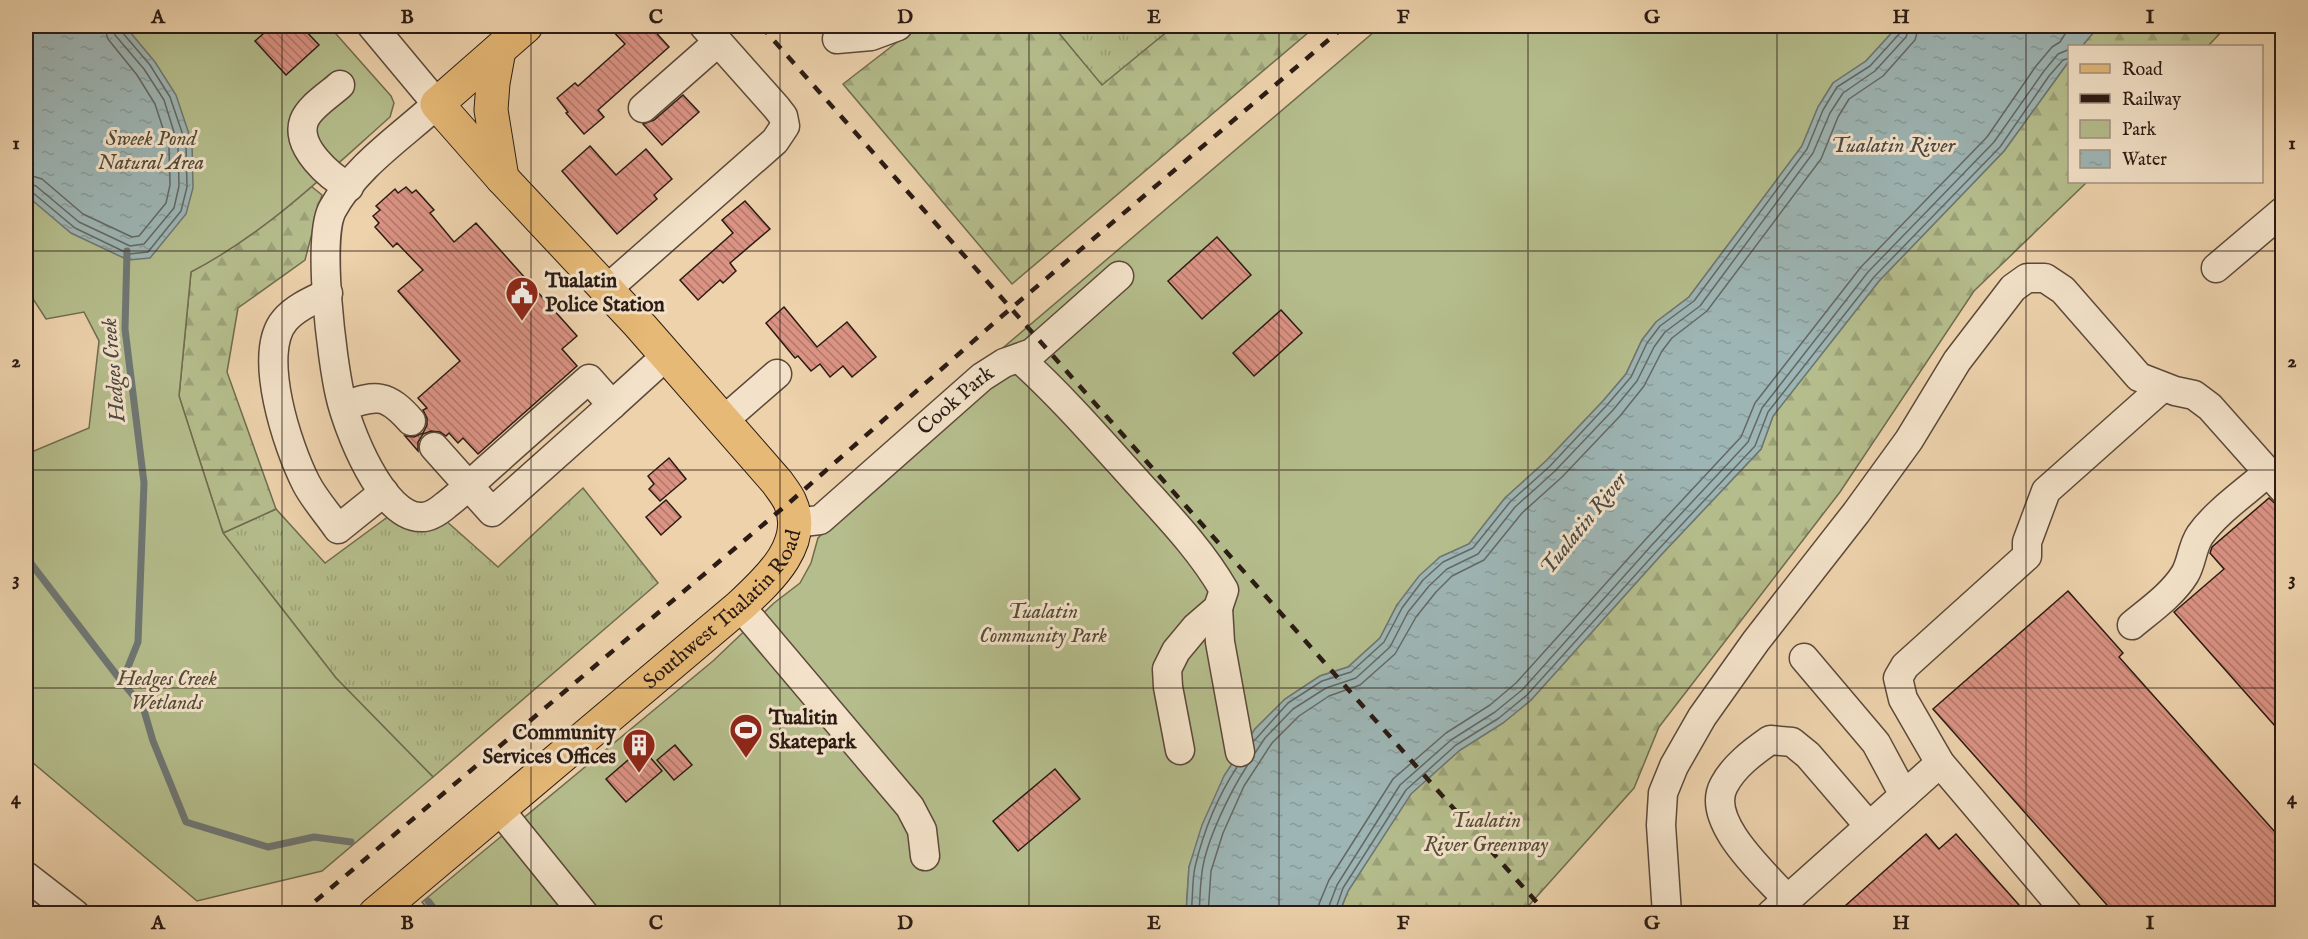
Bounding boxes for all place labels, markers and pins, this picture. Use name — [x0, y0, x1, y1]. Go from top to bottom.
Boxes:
place label: Tualatin Police Station — [544, 268, 665, 319]
public building icon: Tualatin Police Station — [504, 275, 540, 322]
place label: Tualitin Skatepark — [768, 705, 857, 756]
sports icon: Tualitin Skatepark — [728, 712, 764, 759]
place label: Community Services Offices — [483, 720, 617, 771]
building icon: Community Services Offices — [621, 727, 657, 774]

